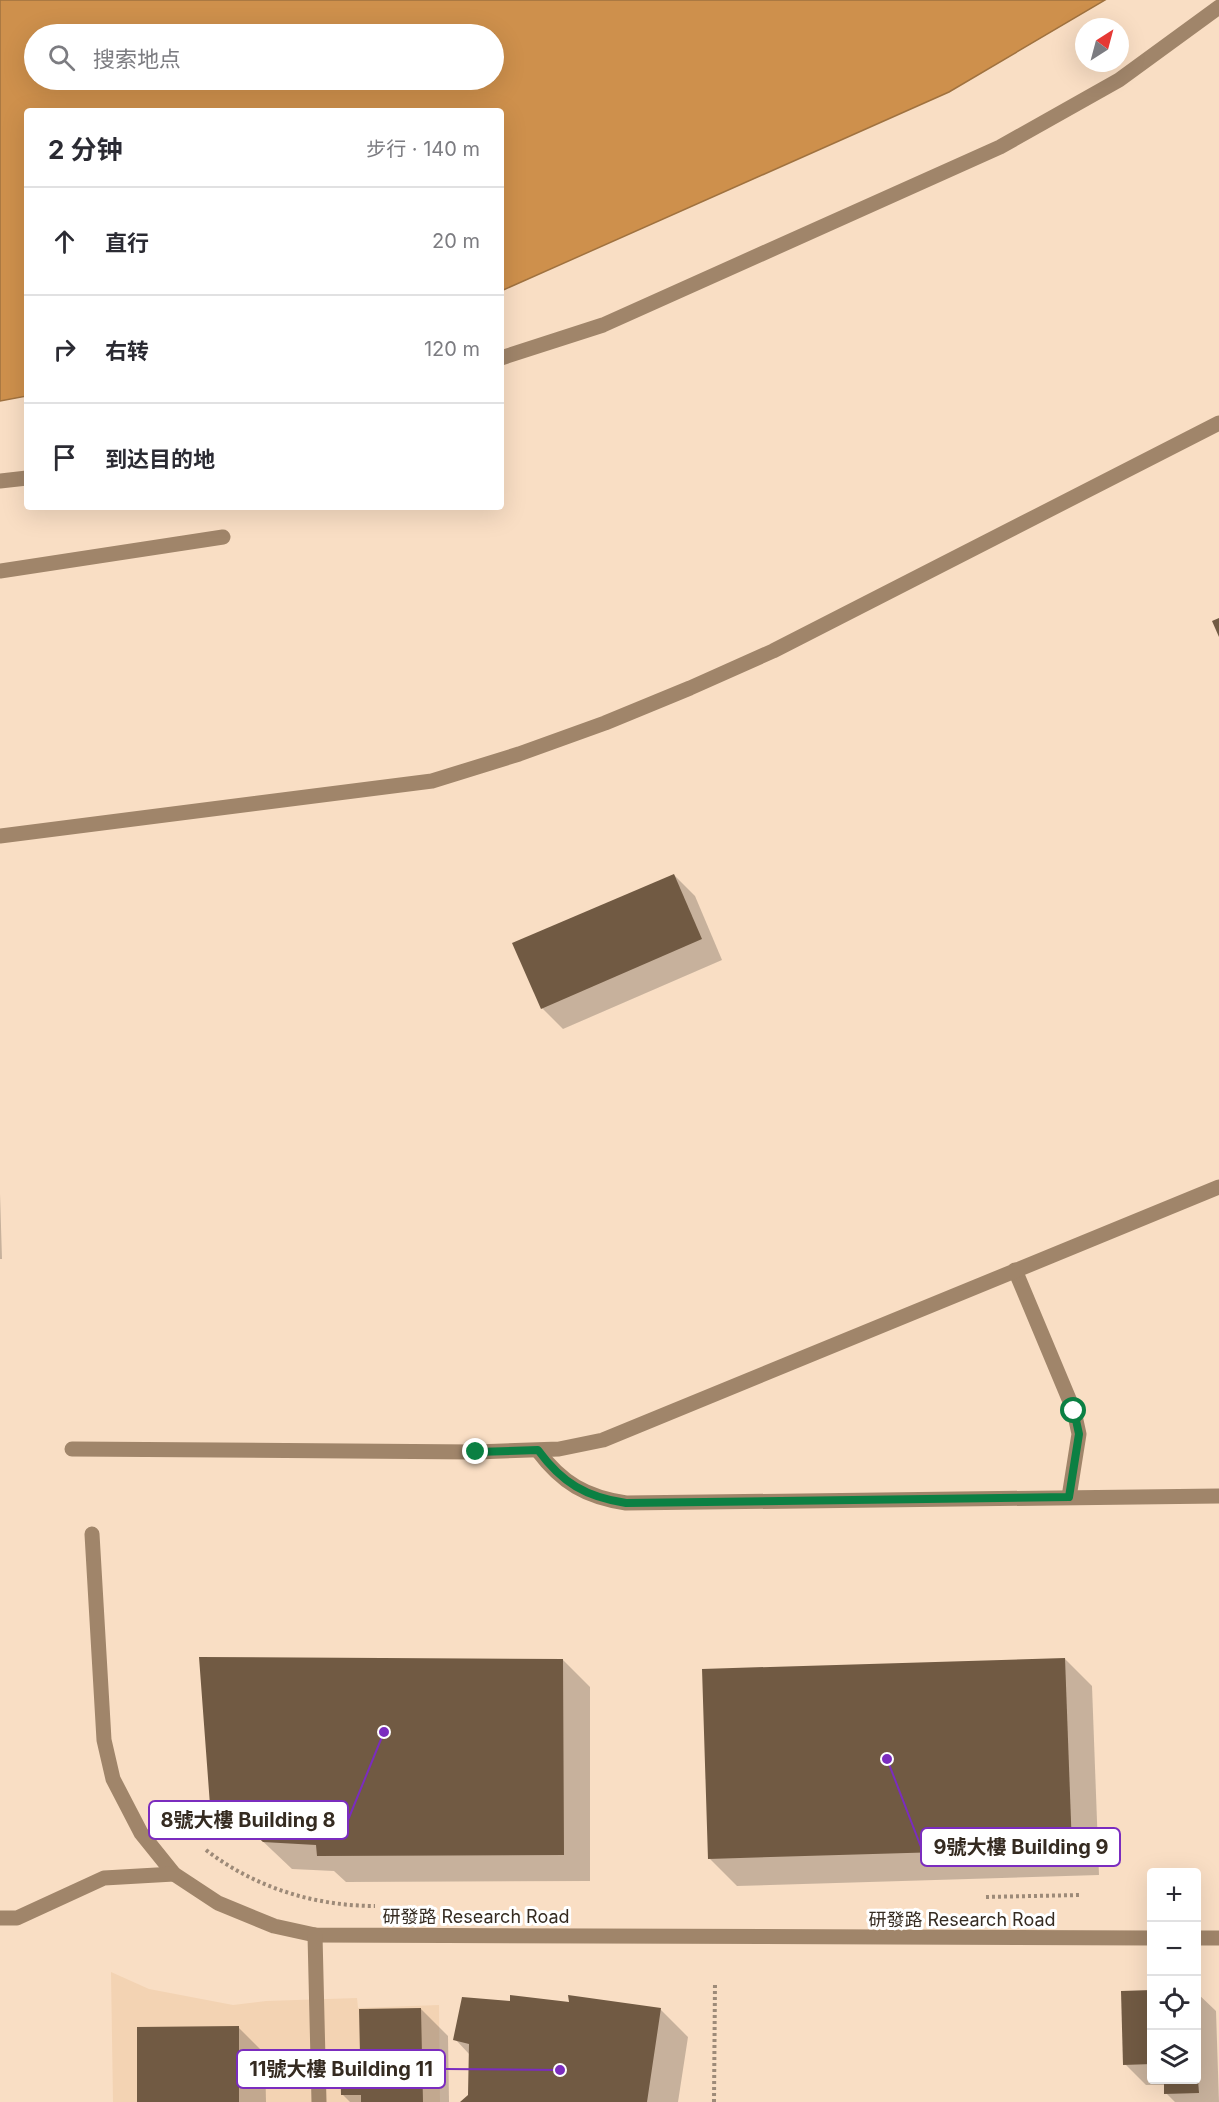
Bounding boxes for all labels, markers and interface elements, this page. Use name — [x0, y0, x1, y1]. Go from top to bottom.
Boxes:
north arrow — [1075, 18, 1129, 72]
search box — [24, 24, 504, 90]
icon: search — [45, 41, 78, 74]
text: 搜索地点 — [93, 46, 181, 72]
text: 2 分钟 — [48, 134, 123, 165]
text: 步行 · 140 m — [366, 137, 480, 161]
icon: ahead — [48, 225, 81, 258]
text: 20 m — [432, 229, 480, 253]
text: 直行 — [105, 230, 149, 256]
icon: right — [48, 333, 81, 366]
text: 120 m — [424, 337, 480, 361]
text: 右转 — [105, 338, 149, 364]
icon: arrive — [48, 441, 81, 474]
text: 到达目的地 — [105, 446, 215, 472]
route start — [1060, 1397, 1086, 1423]
route end — [462, 1438, 488, 1464]
callout: 8號大樓 Building 8 — [149, 1801, 348, 1839]
text: 8號大樓 Building 8 — [160, 1808, 336, 1832]
callout: 9號大樓 Building 9 — [921, 1828, 1120, 1866]
text: 9號大樓 Building 9 — [933, 1835, 1109, 1859]
map controls — [1147, 1868, 1201, 2084]
button: + — [1147, 1868, 1201, 1922]
street label: 研發路 Research Road — [382, 1906, 570, 1927]
street label: 研發路 Research Road — [868, 1909, 1056, 1930]
button: − — [1147, 1922, 1201, 1976]
button: locate — [1147, 1976, 1201, 2030]
button: layers — [1147, 2030, 1201, 2084]
callout: 11號大樓 Building 11 — [237, 2050, 445, 2088]
text: 11號大樓 Building 11 — [249, 2057, 433, 2081]

